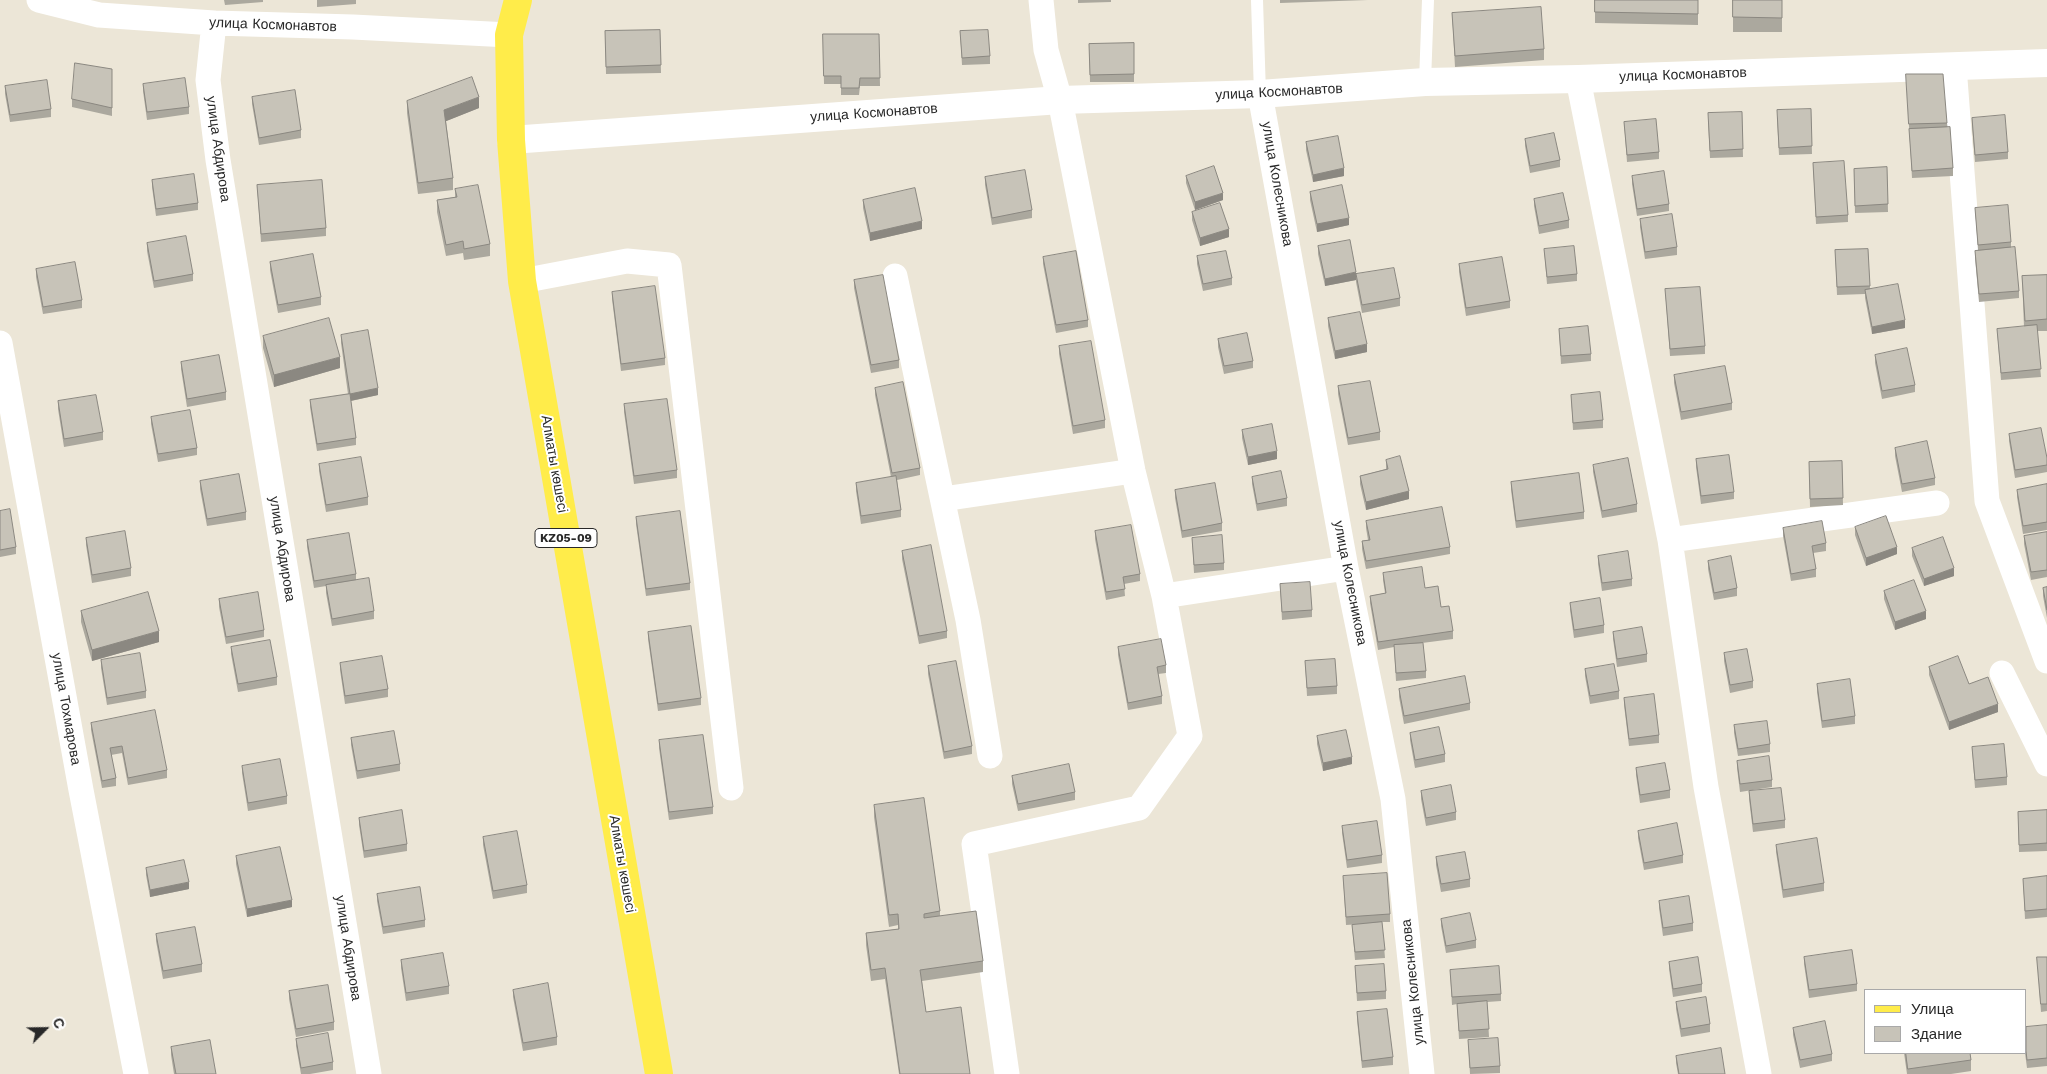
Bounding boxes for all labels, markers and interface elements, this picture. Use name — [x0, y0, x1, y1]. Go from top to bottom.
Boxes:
street label: улица Космонавтов — [209, 14, 337, 36]
street label: улица Космонавтов — [1619, 64, 1747, 86]
street label: улица Космонавтов — [1215, 80, 1343, 104]
street label: улица Абдирова — [202, 95, 234, 203]
street label: улица Космонавтов — [810, 100, 938, 126]
street label: улица Колесникова — [1258, 120, 1296, 248]
street label: Алматы көшесі — [537, 414, 571, 514]
street label: улица Абдирова — [265, 495, 299, 603]
street label: улица Колесникова — [1330, 519, 1370, 647]
road number: KZ05-09 — [535, 528, 597, 548]
street label: улица Тохмарова — [48, 652, 84, 766]
street label: Алматы көшесі — [605, 814, 639, 914]
street label: улица Абдирова — [331, 894, 365, 1002]
street label: улица Колесникова — [1398, 918, 1428, 1046]
legend — [1864, 989, 2027, 1054]
text: Улица — [1911, 1000, 1954, 1018]
north arrow — [20, 1004, 70, 1054]
text: С — [49, 1015, 68, 1031]
text: Здание — [1911, 1025, 1962, 1043]

